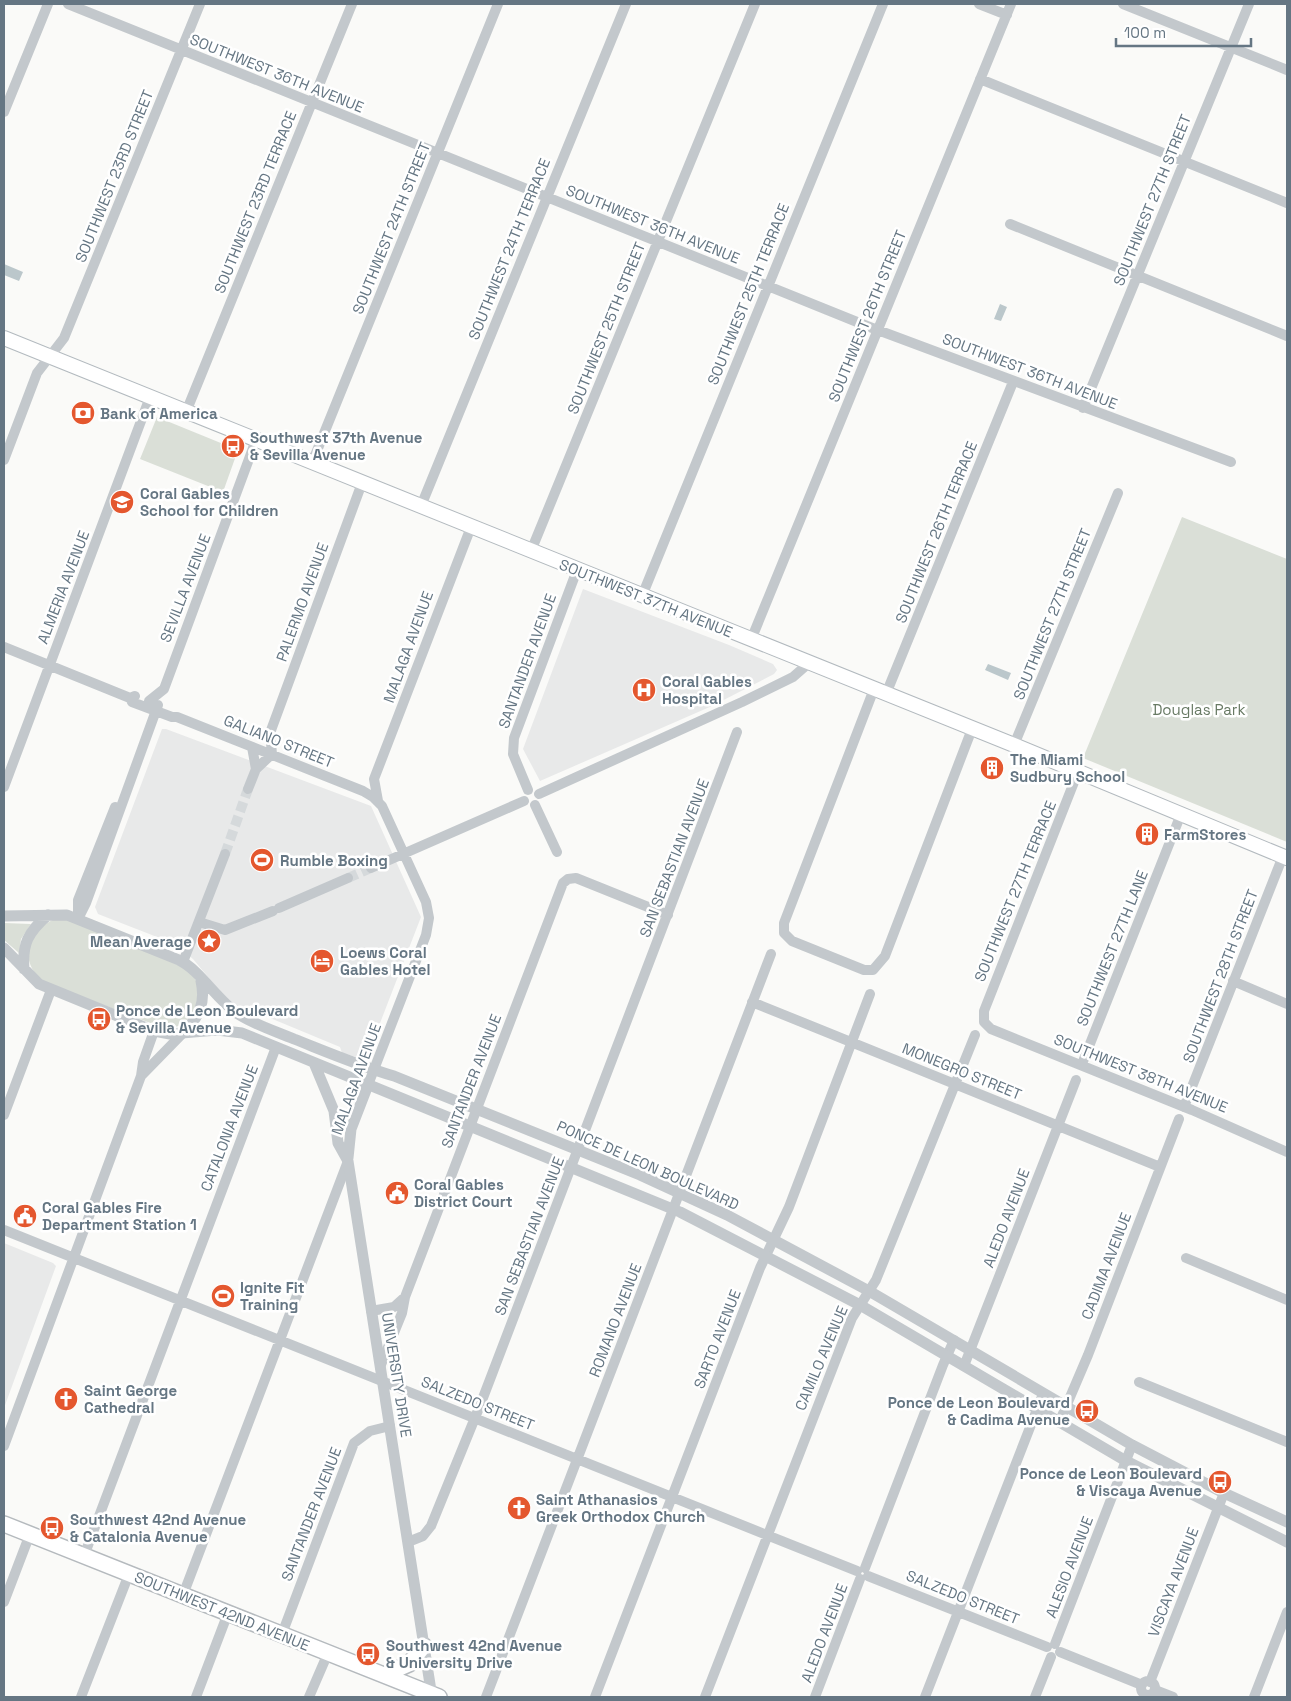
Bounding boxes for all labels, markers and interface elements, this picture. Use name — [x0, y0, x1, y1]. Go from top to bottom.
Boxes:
scale bar — [1116, 15, 1251, 47]
text: 100 m — [1124, 23, 1166, 42]
street label: SOUTHWEST 36TH AVENUE — [187, 29, 367, 117]
street label: SOUTHWEST 23RD STREET — [71, 87, 157, 265]
street label: SOUTHWEST 23RD TERRACE — [210, 108, 300, 296]
street label: SOUTHWEST 27TH STREET — [1109, 111, 1195, 288]
street label: SOUTHWEST 24TH STREET — [348, 139, 434, 317]
street label: SOUTHWEST 24TH TERRACE — [464, 155, 554, 343]
street label: SOUTHWEST 36TH AVENUE — [563, 180, 743, 268]
street label: SOUTHWEST 25TH TERRACE — [703, 200, 793, 388]
street label: SOUTHWEST 26TH STREET — [824, 227, 910, 405]
street label: SOUTHWEST 25TH STREET — [563, 239, 649, 417]
street label: SOUTHWEST 36TH AVENUE — [940, 329, 1120, 413]
bank icon: Bank of America — [70, 400, 96, 426]
place label: Bank of America — [100, 404, 218, 423]
place label: Southwest 37th Avenue & Sevilla Avenue — [250, 428, 423, 464]
bus stop icon: Southwest 37th Avenue & Sevilla Avenue — [220, 433, 246, 459]
street label: SOUTHWEST 26TH TERRACE — [891, 438, 981, 626]
place label: Coral Gables School for Children — [140, 484, 279, 520]
school or university icon: Coral Gables School for Children — [109, 489, 135, 515]
street label: SOUTHWEST 27TH STREET — [1009, 525, 1095, 702]
street label: ALMERIA AVENUE — [33, 528, 93, 646]
street label: SEVILLA AVENUE — [156, 531, 214, 645]
street label: PALERMO AVENUE — [272, 540, 332, 664]
street label: SOUTHWEST 37TH AVENUE — [557, 555, 735, 641]
street label: MALAGA AVENUE — [379, 589, 437, 705]
street label: SANTANDER AVENUE — [494, 591, 560, 731]
place label: Coral Gables Hospital — [662, 672, 752, 708]
hospital icon: Coral Gables Hospital — [631, 677, 657, 703]
park label: Douglas Park — [1152, 700, 1246, 719]
street label: GALIANO STREET — [221, 710, 337, 772]
place label: The Miami Sudbury School — [1010, 750, 1125, 786]
building icon: The Miami Sudbury School — [979, 755, 1005, 781]
street label: SAN SEBASTIAN AVENUE — [635, 776, 713, 940]
street label: SOUTHWEST 27TH TERRACE — [970, 798, 1060, 984]
building icon: FarmStores — [1134, 821, 1160, 847]
place label: FarmStores — [1164, 825, 1246, 844]
sports icon: Rumble Boxing — [249, 847, 275, 873]
place label: Rumble Boxing — [280, 851, 388, 870]
street label: SOUTHWEST 27TH LANE — [1072, 867, 1152, 1029]
street label: SOUTHWEST 28TH STREET — [1178, 886, 1262, 1065]
place icon: Mean Average — [196, 928, 222, 954]
place label: Mean Average — [90, 932, 192, 951]
place label: Loews Coral Gables Hotel — [340, 943, 430, 979]
hotel icon: Loews Coral Gables Hotel — [309, 948, 335, 974]
place label: Ponce de Leon Boulevard & Sevilla Avenue — [116, 1001, 298, 1037]
bus stop icon: Ponce de Leon Boulevard & Sevilla Avenue — [86, 1006, 112, 1032]
street label: SANTANDER AVENUE — [437, 1011, 505, 1151]
street label: MALAGA AVENUE — [327, 1021, 385, 1137]
street label: SOUTHWEST 38TH AVENUE — [1051, 1029, 1231, 1117]
street label: MONEGRO STREET — [899, 1038, 1025, 1104]
street label: CATALONIA AVENUE — [196, 1062, 262, 1194]
street label: PONCE DE LEON BOULEVARD — [554, 1116, 742, 1214]
street label: SAN SEBASTIAN AVENUE — [490, 1154, 568, 1318]
street label: ALEDO AVENUE — [978, 1166, 1034, 1270]
place label: Coral Gables District Court — [414, 1175, 513, 1211]
public building icon: Coral Gables District Court — [384, 1180, 410, 1206]
place label: Coral Gables Fire Department Station 1 — [42, 1198, 197, 1234]
public building icon: Coral Gables Fire Department Station 1 — [12, 1203, 38, 1229]
street label: CADIMA AVENUE — [1077, 1210, 1135, 1322]
street label: ROMANO AVENUE — [585, 1260, 645, 1380]
place label: Ignite Fit Training — [240, 1278, 305, 1314]
sports icon: Ignite Fit Training — [210, 1283, 236, 1309]
street label: SARTO AVENUE — [689, 1287, 745, 1391]
street label: CAMILO AVENUE — [790, 1303, 852, 1413]
street label: UNIVERSITY DRIVE — [378, 1311, 416, 1439]
street label: SALZEDO STREET — [419, 1372, 538, 1434]
place label: Saint George Cathedral — [84, 1381, 177, 1417]
church icon: Saint George Cathedral — [53, 1386, 79, 1412]
place label: Ponce de Leon Boulevard & Cadima Avenue — [888, 1393, 1070, 1429]
bus stop icon: Ponce de Leon Boulevard & Cadima Avenue — [1074, 1398, 1100, 1424]
street label: SANTANDER AVENUE — [277, 1444, 345, 1584]
place label: Ponce de Leon Boulevard & Viscaya Avenue — [1020, 1464, 1202, 1500]
bus stop icon: Ponce de Leon Boulevard & Viscaya Avenue — [1207, 1469, 1233, 1495]
place label: Saint Athanasios Greek Orthodox Church — [536, 1490, 705, 1526]
church icon: Saint Athanasios Greek Orthodox Church — [506, 1495, 532, 1521]
place label: Southwest 42nd Avenue & Catalonia Avenue — [70, 1510, 247, 1546]
street label: ALESIO AVENUE — [1041, 1513, 1097, 1621]
bus stop icon: Southwest 42nd Avenue & Catalonia Avenue — [39, 1515, 65, 1541]
street label: VISCAYA AVENUE — [1143, 1525, 1203, 1639]
street label: SALZEDO STREET — [904, 1566, 1023, 1628]
street label: SOUTHWEST 42ND AVENUE — [132, 1567, 312, 1655]
street label: ALEDO AVENUE — [796, 1581, 852, 1685]
place label: Southwest 42nd Avenue & University Drive — [386, 1636, 563, 1672]
bus stop icon: Southwest 42nd Avenue & University Drive — [355, 1641, 381, 1667]

